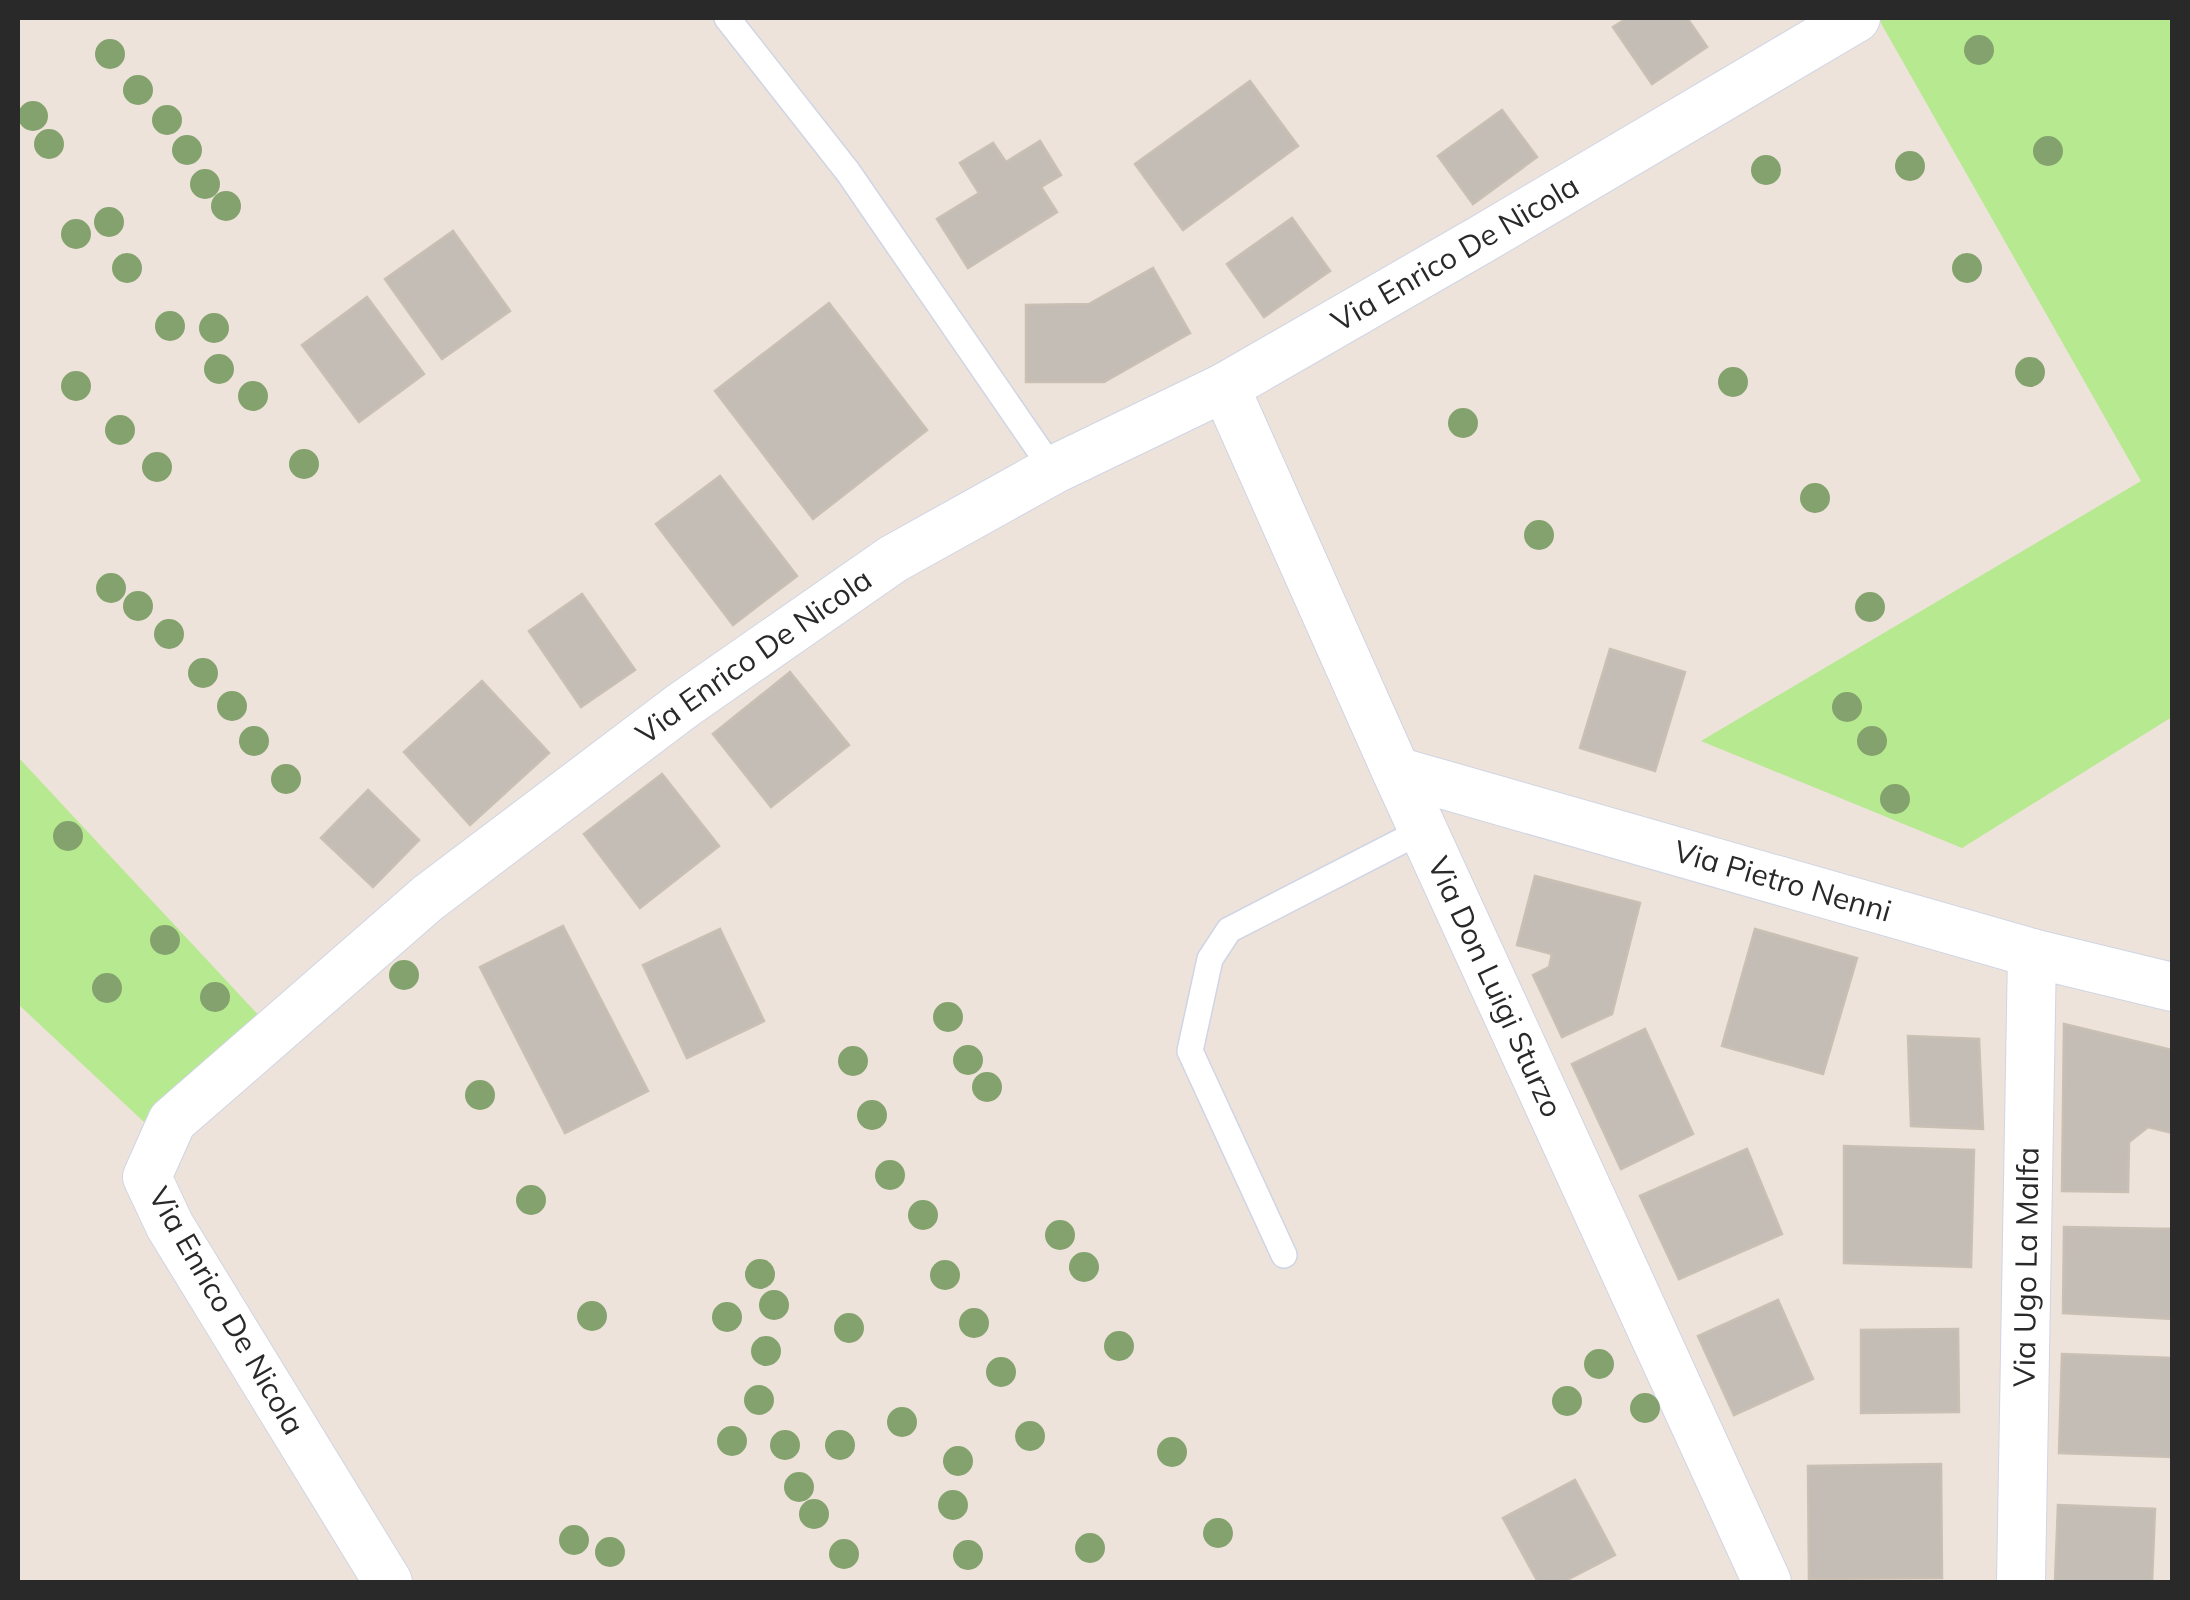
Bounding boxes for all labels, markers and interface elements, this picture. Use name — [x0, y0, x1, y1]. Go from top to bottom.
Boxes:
street label: Via Enrico De Nicola — [1324, 166, 1585, 340]
street label: Via Enrico De Nicola — [628, 560, 879, 752]
street label: Via Pietro Nenni — [1670, 832, 1896, 930]
street label: Via Don Luigi Sturzo — [1420, 850, 1572, 1123]
street label: Via Ugo La Malfa — [2004, 1147, 2047, 1387]
street label: Via Enrico De Nicola — [141, 1180, 313, 1441]

